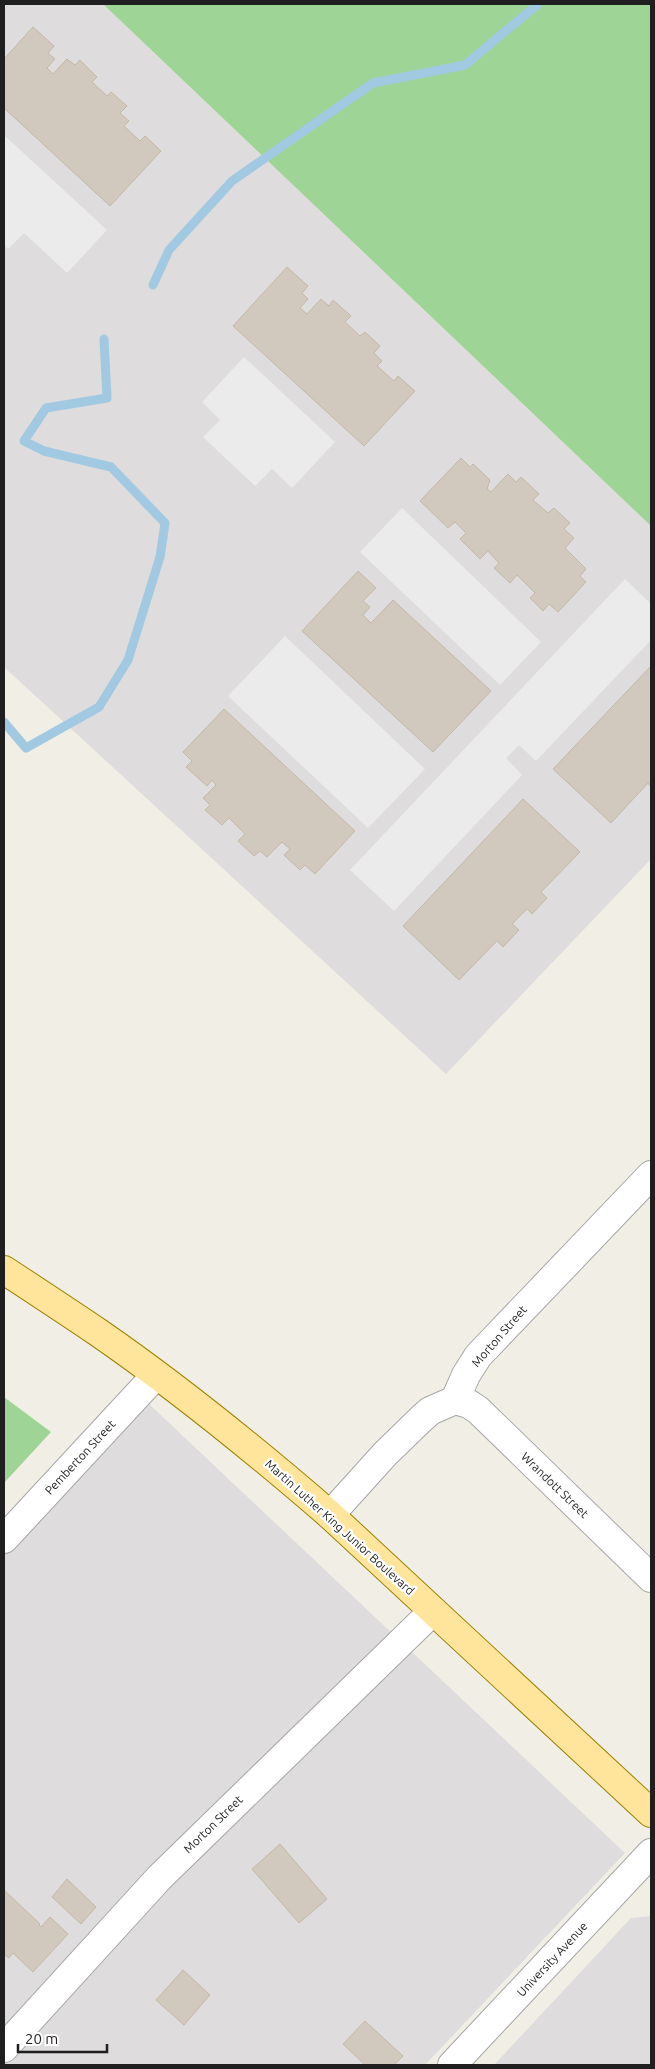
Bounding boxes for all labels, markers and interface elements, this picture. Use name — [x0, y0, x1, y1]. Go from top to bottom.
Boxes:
street label: Morton Street — [469, 1303, 529, 1369]
street label: Pemberton Street — [42, 1417, 118, 1497]
street label: Wrandott Street — [519, 1450, 591, 1521]
street label: Martin Luther King Junior Boulevard — [263, 1457, 417, 1597]
street label: Morton Street — [181, 1792, 245, 1855]
street label: University Avenue — [514, 1919, 590, 1999]
scale bar — [18, 2022, 106, 2054]
text: 20 m — [25, 2030, 58, 2047]

